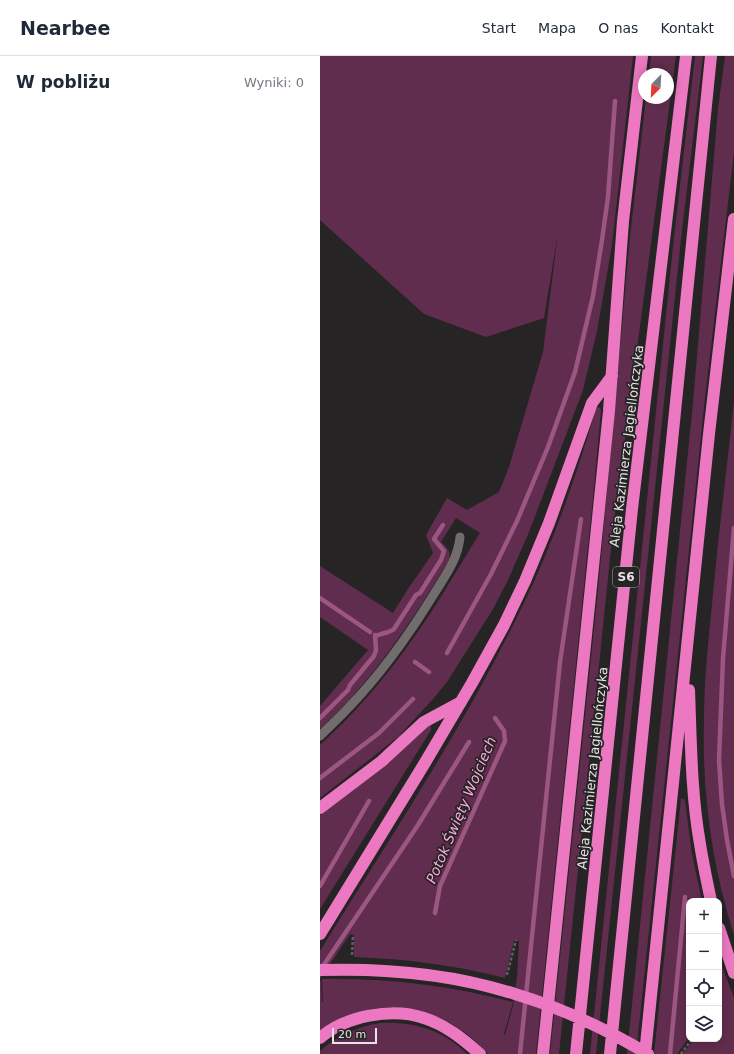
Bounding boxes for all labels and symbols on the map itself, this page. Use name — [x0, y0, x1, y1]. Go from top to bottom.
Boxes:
north arrow — [638, 68, 674, 104]
street label: Aleja Kazimierza Jagiellończyka — [607, 344, 646, 548]
road number: S6 — [613, 567, 639, 587]
street label: Aleja Kazimierza Jagiellończyka — [574, 666, 611, 870]
water label: Potok Święty Wojciech — [422, 734, 499, 886]
scale bar — [332, 1026, 377, 1045]

